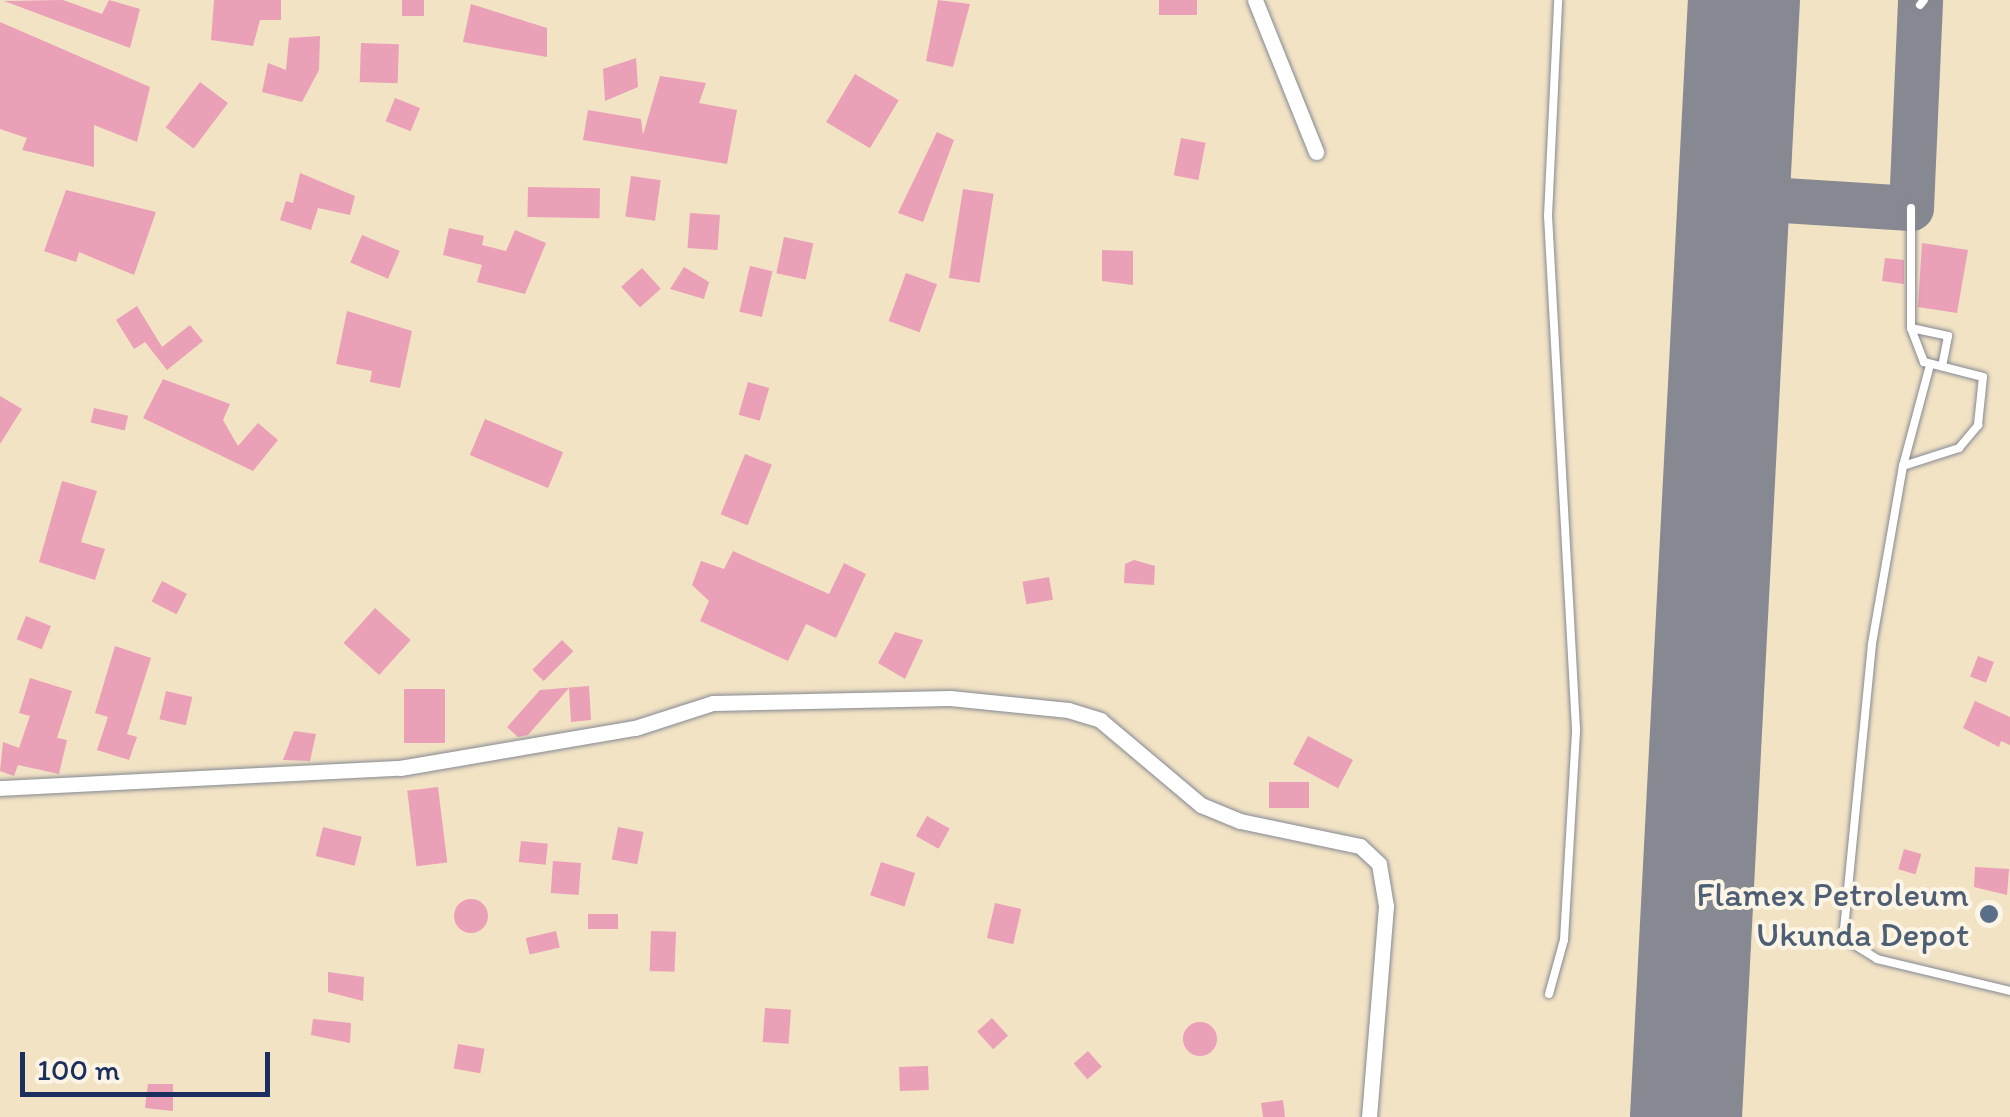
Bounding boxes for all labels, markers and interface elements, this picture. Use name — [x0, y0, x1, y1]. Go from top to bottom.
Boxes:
place label: Flamex Petroleum Ukunda Depot — [1698, 873, 1969, 955]
marker: Flamex Petroleum Ukunda Depot — [1978, 903, 2000, 925]
scale bar — [25, 1032, 275, 1094]
text: 100 m — [37, 1051, 120, 1088]

